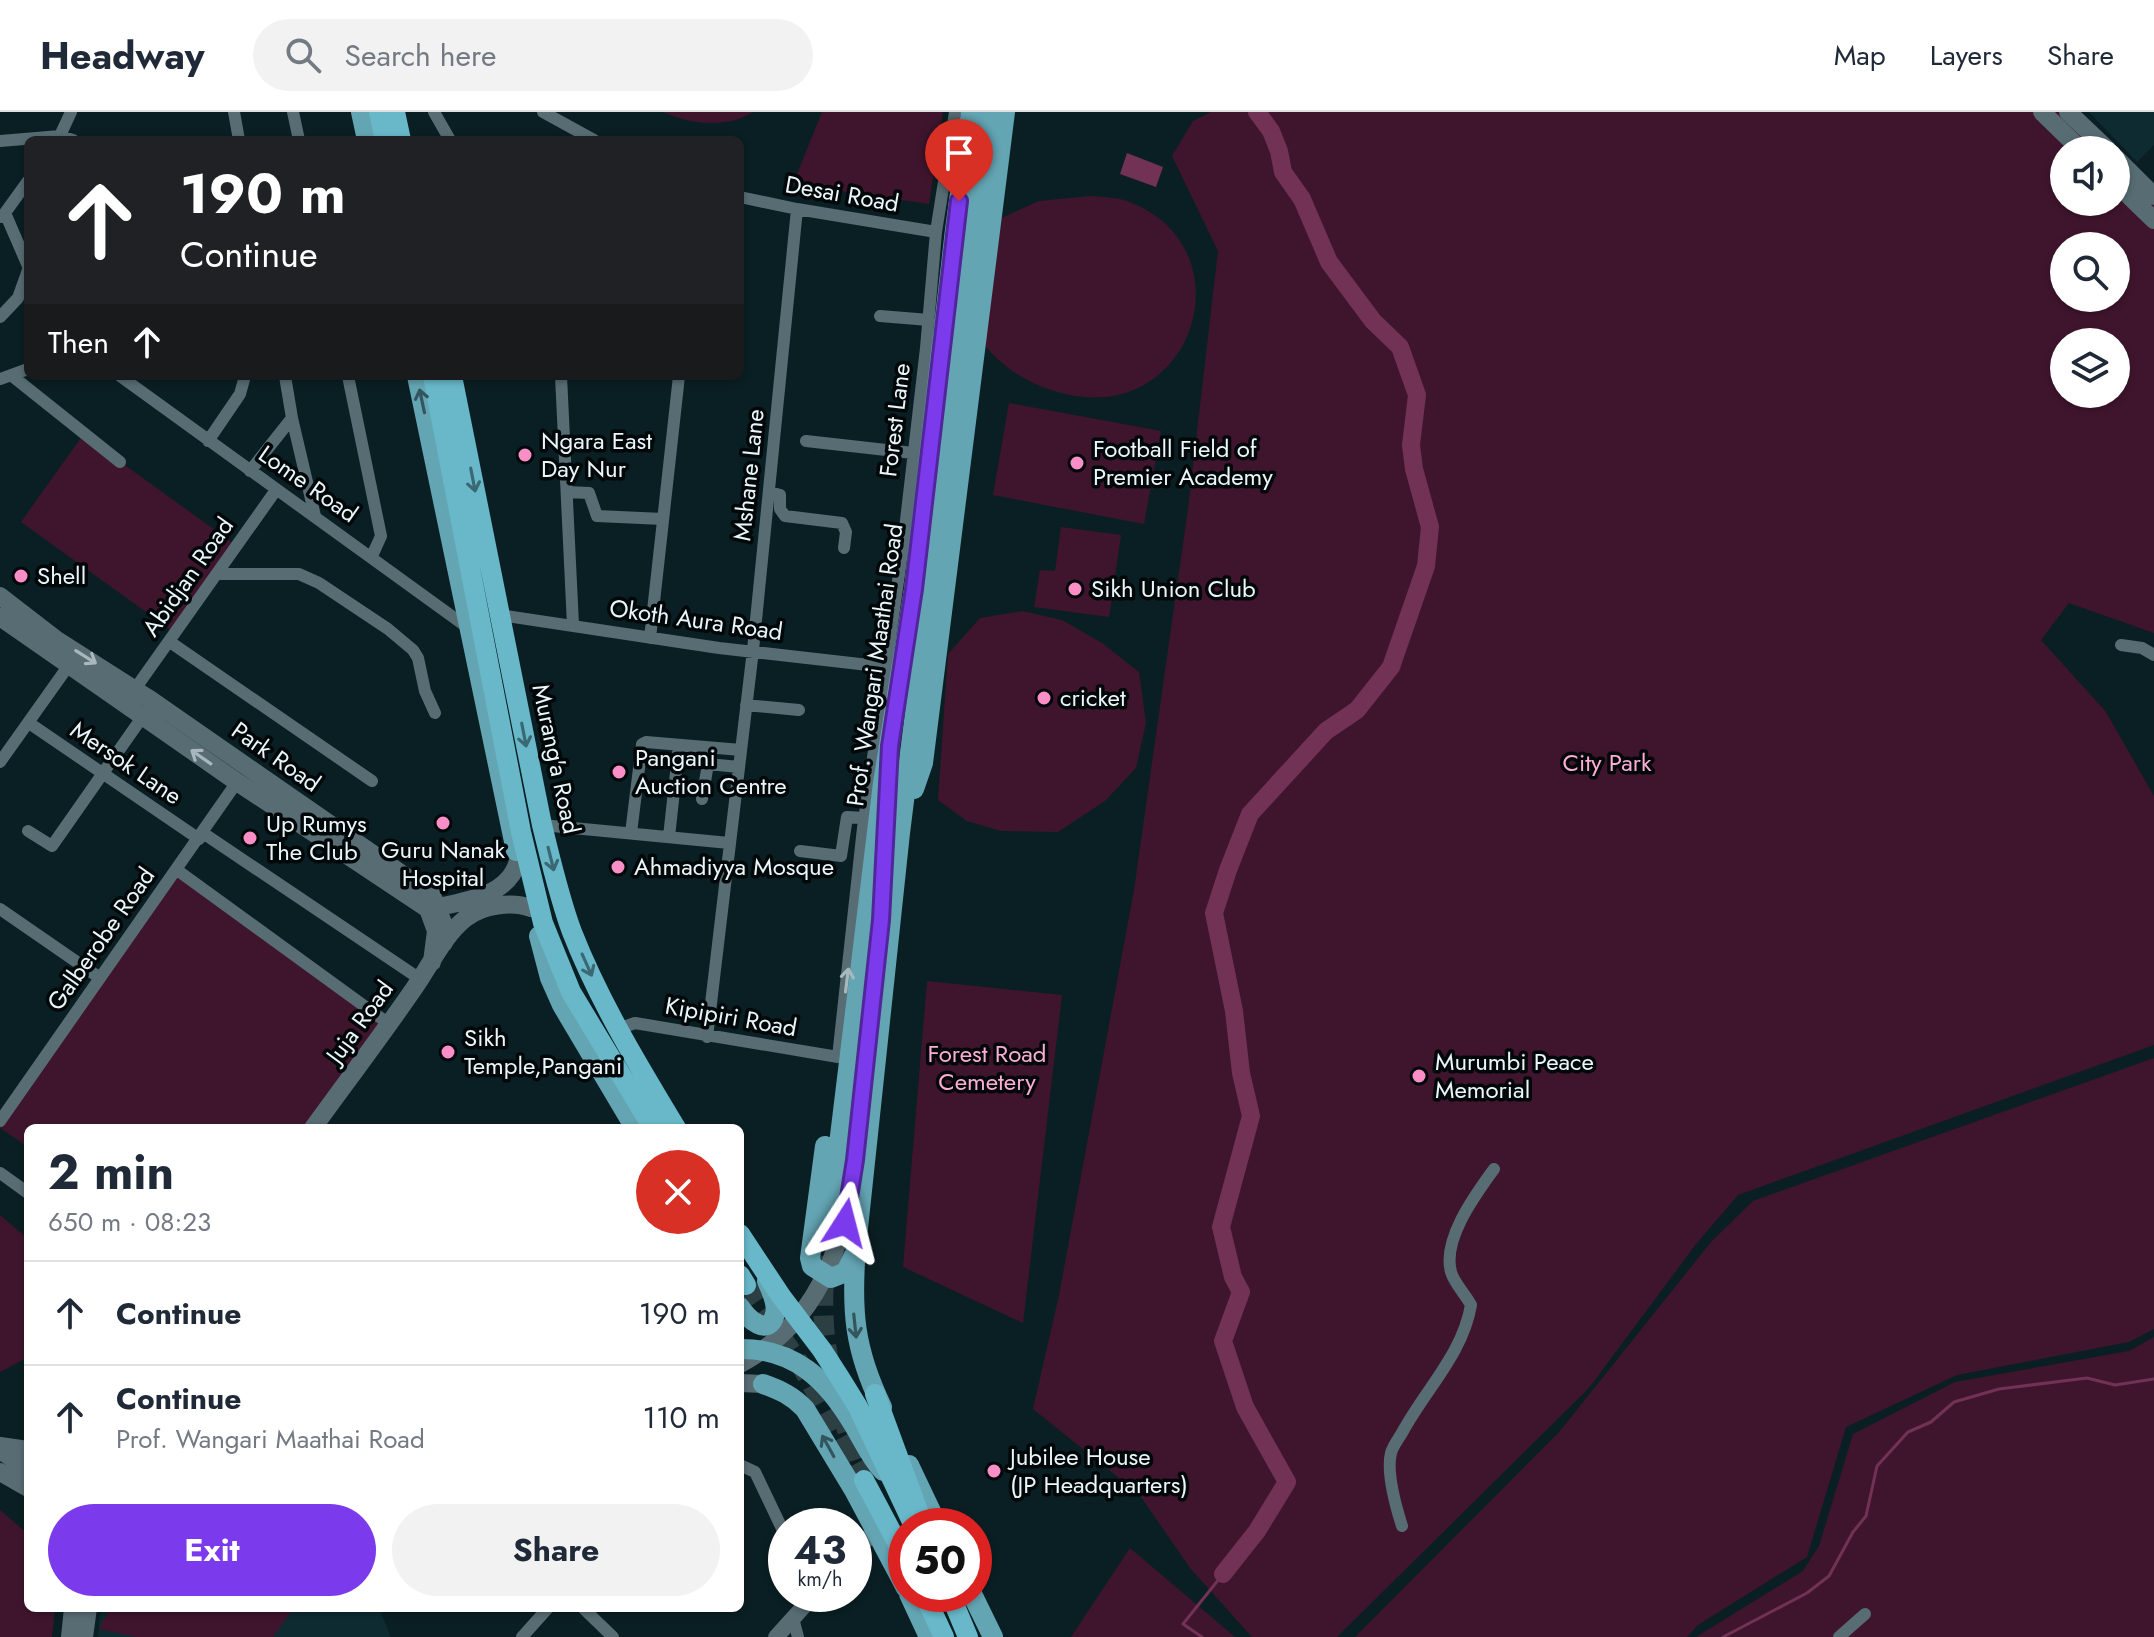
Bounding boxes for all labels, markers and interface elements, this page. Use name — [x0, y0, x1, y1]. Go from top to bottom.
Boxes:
search box — [253, 19, 813, 91]
text: Headway — [40, 28, 205, 83]
icon: search — [281, 33, 325, 77]
text: Search here — [345, 34, 496, 77]
text: Map — [1834, 35, 1886, 76]
text: Layers — [1930, 35, 2003, 76]
text: Share — [2047, 35, 2114, 76]
pin — [925, 119, 993, 201]
icon: arrive — [937, 131, 981, 175]
map controls — [2050, 136, 2130, 408]
button: sound — [2050, 136, 2130, 216]
text: 190 m — [180, 153, 346, 234]
street label: Desai Road — [782, 166, 902, 221]
icon: ahead — [48, 168, 152, 272]
text: Continue — [180, 228, 318, 280]
button: search — [2050, 232, 2130, 312]
icon: ahead — [125, 320, 169, 364]
text: Then — [48, 321, 109, 364]
button: layers — [2050, 328, 2130, 408]
street label: Forest Lane — [870, 361, 919, 479]
one-way arrow — [414, 388, 429, 414]
street label: Mshane Lane — [724, 407, 773, 543]
place label: Ngara East Day Nur — [541, 423, 652, 486]
place label: Football Field of Premier Academy — [1093, 431, 1273, 494]
street label: Lome Road — [252, 437, 365, 531]
marker: Ngara East Day Nur — [516, 446, 534, 464]
marker: Football Field of Premier Academy — [1068, 454, 1086, 472]
one-way arrow — [467, 467, 482, 492]
street label: Abidjan Road — [134, 510, 242, 644]
street label: Prof. Wangari Maathai Road — [837, 521, 912, 808]
place label: Shell — [37, 558, 86, 593]
marker: Shell — [12, 567, 30, 585]
place label: Sikh Union Club — [1091, 571, 1256, 606]
marker: Sikh Union Club — [1066, 580, 1084, 598]
street label: Okoth Aura Road — [607, 590, 785, 649]
one-way arrow — [74, 650, 97, 666]
place label: cricket — [1060, 680, 1126, 715]
street label: Murang'a Road — [524, 681, 589, 837]
marker: cricket — [1035, 689, 1053, 707]
street label: Mersok Lane — [63, 712, 189, 813]
street label: Park Road — [225, 713, 328, 800]
one-way arrow — [517, 722, 532, 747]
place label: Pangani Auction Centre — [635, 740, 787, 803]
park label: City Park — [1563, 745, 1652, 780]
one-way arrow — [190, 749, 212, 765]
marker: Pangani Auction Centre — [610, 763, 628, 781]
place label: Up Rumys The Club — [266, 806, 367, 869]
marker: Guru Nanak Hospital — [434, 814, 452, 832]
marker: Up Rumys The Club — [241, 829, 259, 847]
place label: Guru Nanak Hospital — [381, 832, 505, 895]
one-way arrow — [544, 845, 559, 871]
place label: Ahmadiyya Mosque — [634, 849, 834, 884]
marker: Ahmadiyya Mosque — [609, 858, 627, 876]
street label: Galberobe Road — [38, 860, 163, 1017]
one-way arrow — [580, 953, 595, 977]
one-way arrow — [839, 967, 854, 994]
street label: Juja Road — [316, 973, 402, 1073]
street label: Kipipiri Road — [663, 988, 800, 1045]
place label: Sikh Temple,Pangani — [464, 1020, 622, 1083]
park label: Forest Road Cemetery — [927, 1036, 1047, 1099]
marker: Sikh Temple,Pangani — [439, 1043, 457, 1061]
place label: Murumbi Peace Memorial — [1435, 1044, 1594, 1107]
marker: Murumbi Peace Memorial — [1410, 1067, 1428, 1085]
text: 2 min — [48, 1138, 174, 1207]
button: close — [636, 1150, 720, 1234]
position arrow — [803, 1181, 887, 1265]
text: 650 m · 08:23 — [48, 1203, 211, 1241]
icon: ahead — [48, 1291, 92, 1335]
text: Continue — [116, 1292, 242, 1335]
text: 190 m — [639, 1292, 720, 1335]
one-way arrow — [848, 1312, 863, 1339]
text: Continue — [116, 1377, 242, 1420]
icon: ahead — [48, 1395, 92, 1439]
text: 110 m — [643, 1396, 720, 1439]
text: Prof. Wangari Maathai Road — [116, 1420, 425, 1458]
one-way arrow — [820, 1434, 835, 1458]
place label: Jubilee House (JP Headquarters) — [1007, 1439, 1188, 1502]
marker: Jubilee House (JP Headquarters) — [985, 1462, 1003, 1480]
button: Exit — [48, 1504, 376, 1596]
button: Share — [392, 1504, 720, 1596]
speed limit sign: 50 — [888, 1508, 992, 1612]
text: 43 — [794, 1521, 846, 1579]
text: km/h — [797, 1565, 843, 1594]

